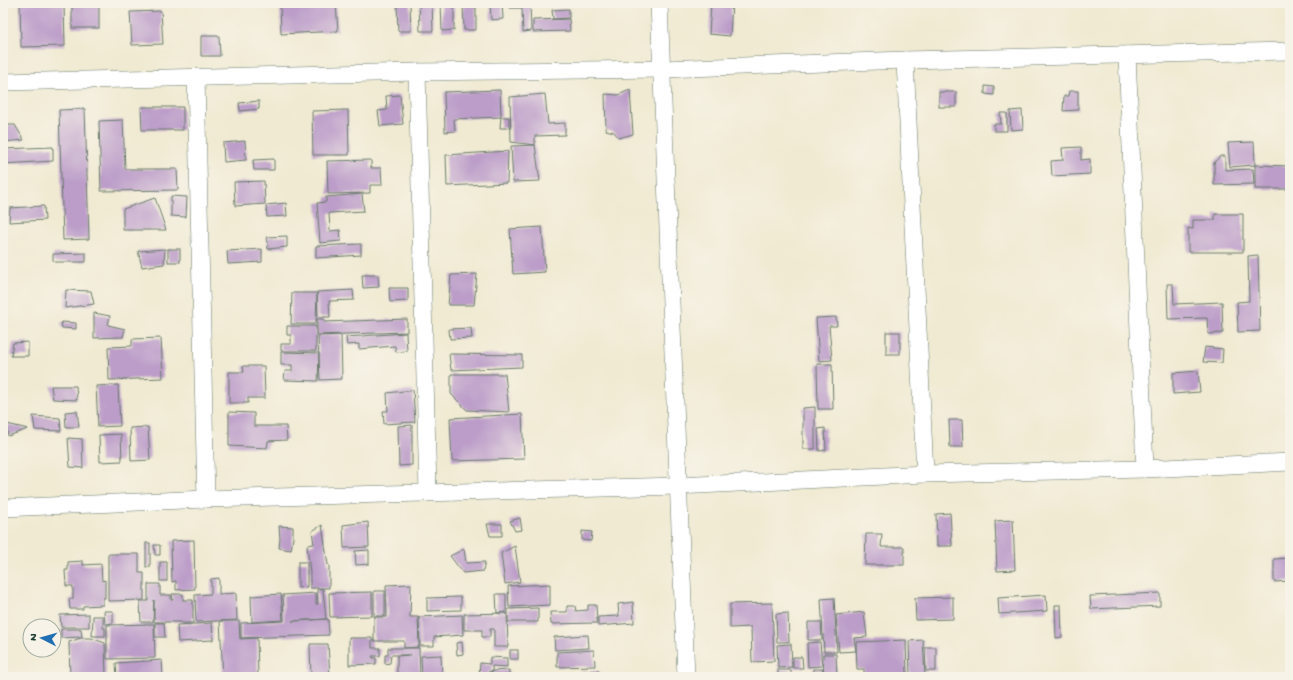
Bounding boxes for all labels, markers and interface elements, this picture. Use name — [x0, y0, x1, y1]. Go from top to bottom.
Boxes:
north arrow — [22, 618, 62, 658]
text: N — [28, 633, 40, 641]

